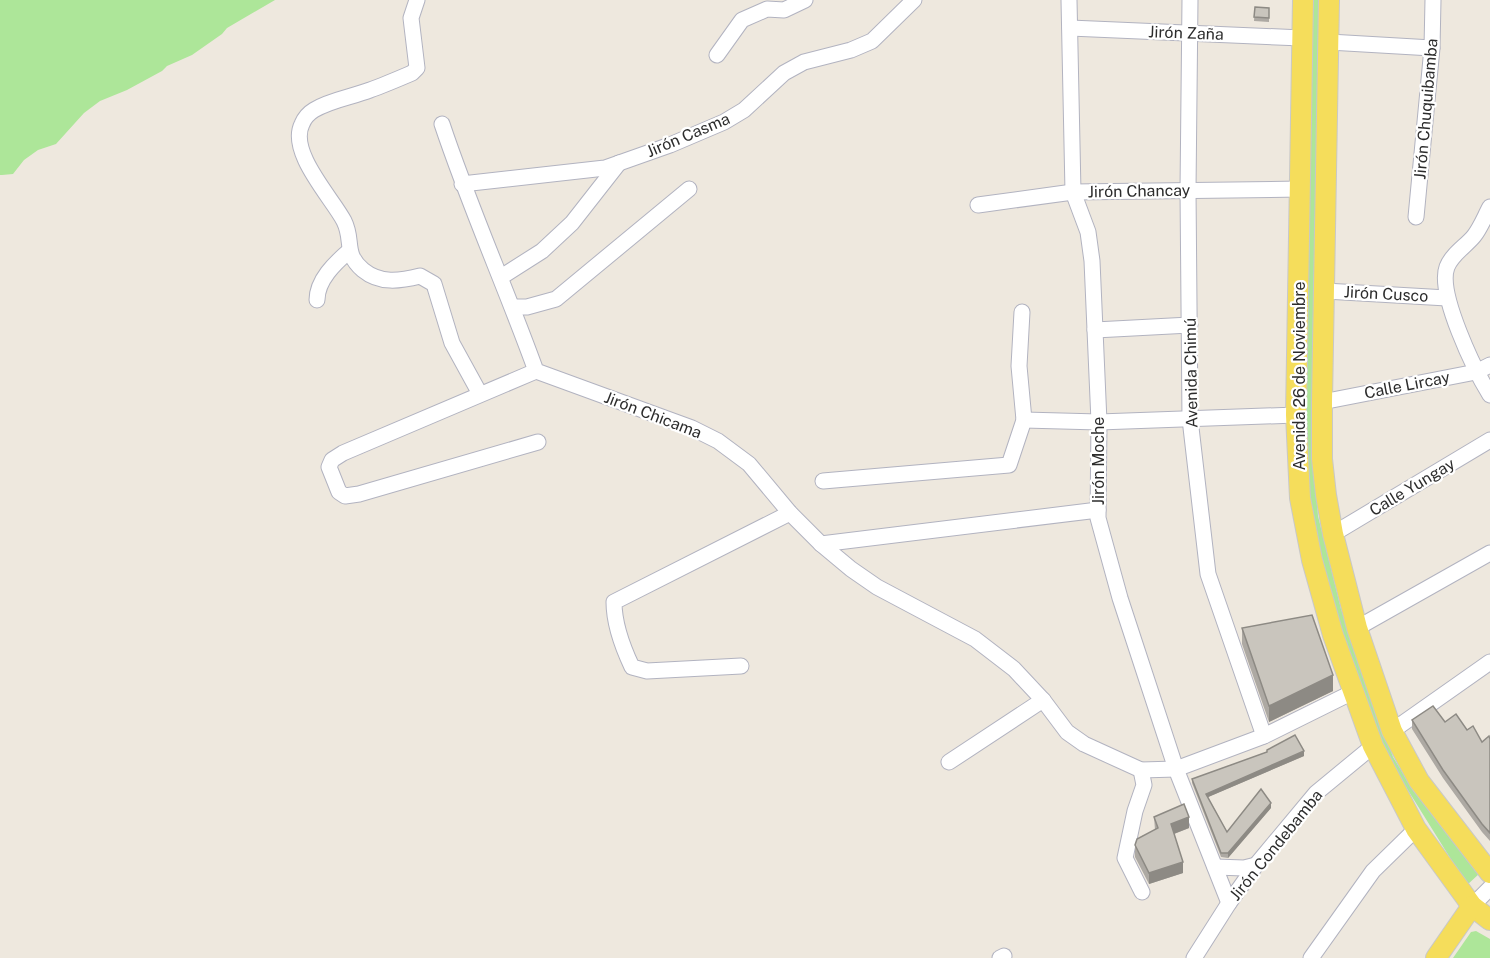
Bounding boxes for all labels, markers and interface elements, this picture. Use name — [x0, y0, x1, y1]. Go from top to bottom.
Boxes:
street label: Jirón Zaña — [1148, 22, 1224, 44]
street label: Jirón Chuquibamba — [1410, 38, 1442, 180]
street label: Jirón Casma — [643, 109, 733, 161]
street label: Jirón Chancay — [1088, 181, 1191, 201]
street label: Avenida 26 de Noviembre — [1290, 282, 1309, 470]
street label: Jirón Cusco — [1343, 282, 1429, 306]
street label: Avenida Chimú — [1181, 318, 1201, 428]
street label: Calle Lircay — [1363, 367, 1452, 403]
street label: Jirón Chicama — [602, 388, 704, 442]
street label: Jirón Moche — [1089, 417, 1108, 505]
street label: Calle Yungay — [1366, 454, 1458, 520]
street label: Jirón Condebamba — [1226, 786, 1326, 904]

